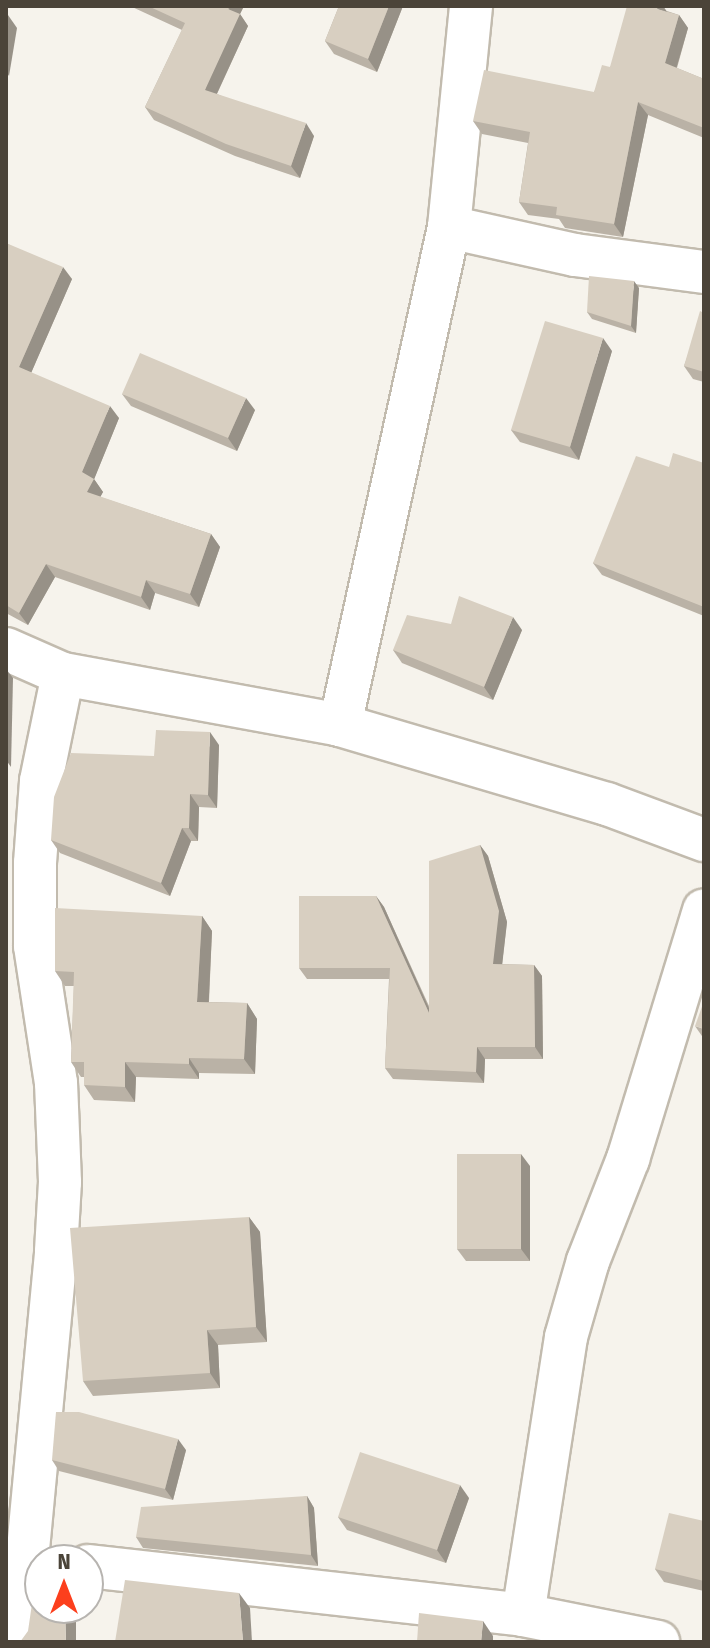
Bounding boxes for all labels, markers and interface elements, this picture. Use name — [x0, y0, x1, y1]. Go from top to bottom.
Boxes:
north arrow — [24, 1544, 104, 1624]
text: N — [57, 1548, 71, 1575]

